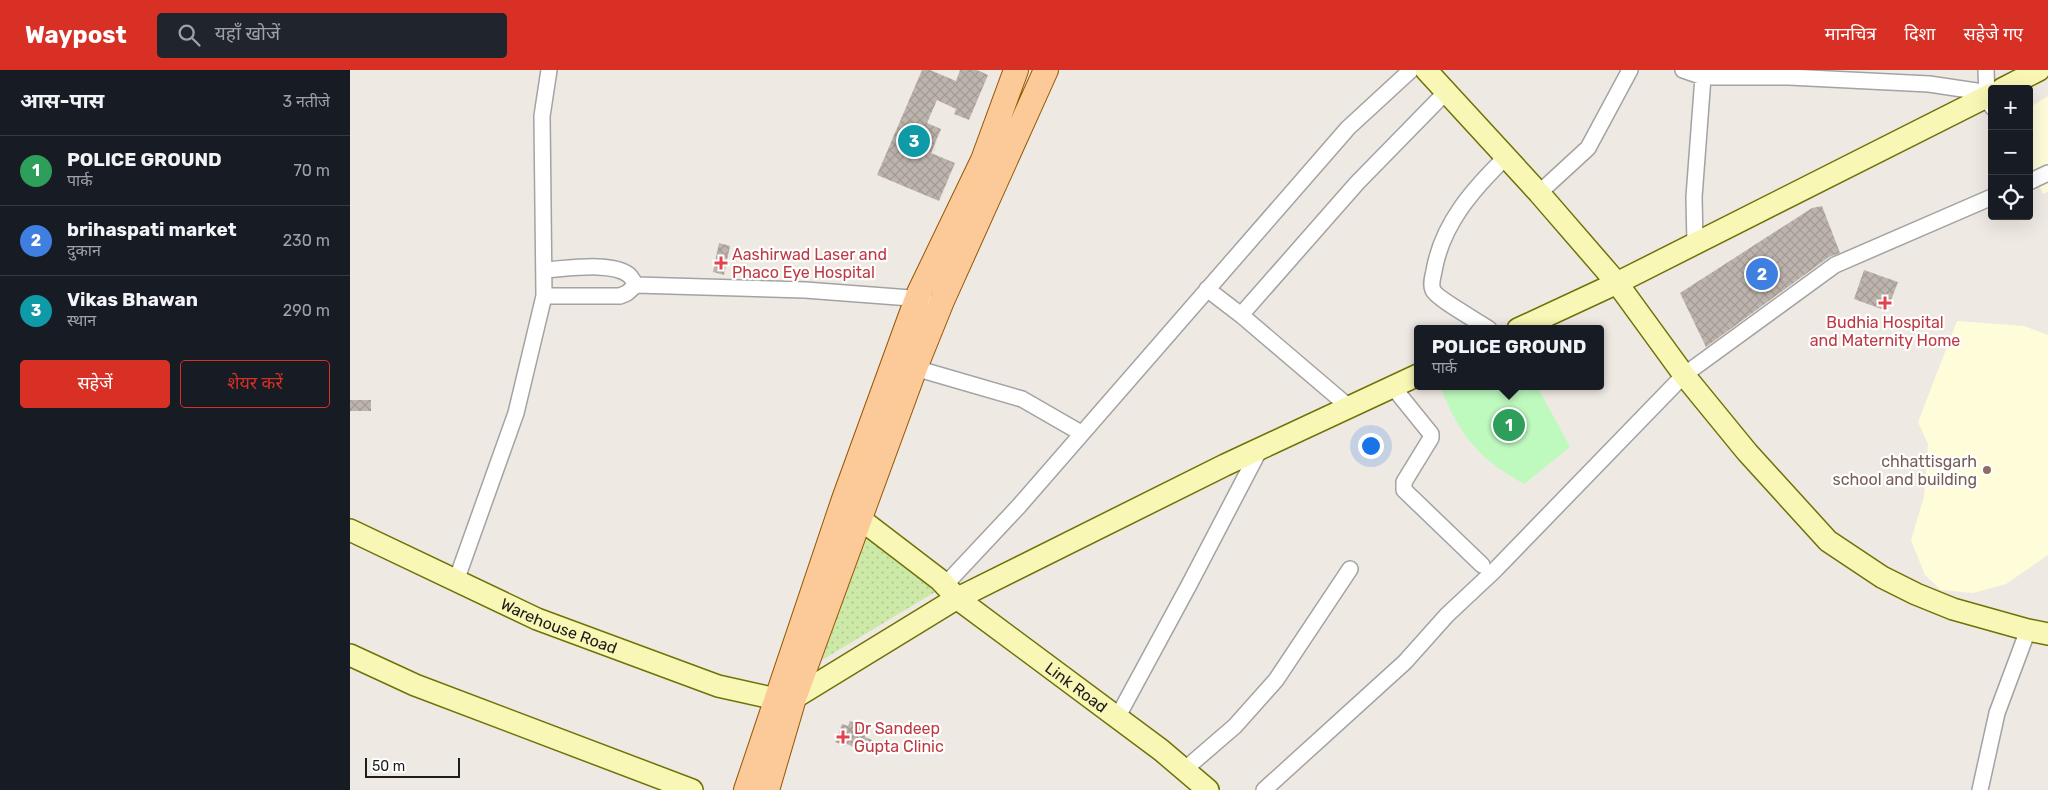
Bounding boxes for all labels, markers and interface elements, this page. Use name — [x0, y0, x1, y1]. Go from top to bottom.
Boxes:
search box — [157, 13, 507, 58]
text: Waypost — [25, 21, 127, 49]
icon: search — [175, 21, 203, 49]
text: यहाँ खोजें — [215, 22, 280, 45]
text: मानचित्र — [1825, 23, 1876, 45]
text: दिशा — [1904, 23, 1935, 45]
text: सहेजे गए — [1963, 23, 2023, 45]
map controls — [1988, 85, 2033, 220]
button: + — [1988, 85, 2033, 130]
text: आस-पास — [20, 88, 104, 113]
text: 3 नतीजे — [282, 92, 330, 111]
pin: 3 — [898, 122, 930, 160]
button: − — [1988, 130, 2033, 175]
text: POLICE GROUND — [67, 148, 222, 171]
text: 1 — [32, 161, 40, 180]
text: 70 m — [293, 161, 330, 180]
text: पार्क — [67, 171, 93, 190]
button: locate — [1988, 175, 2033, 220]
text: brihaspati market — [67, 218, 237, 241]
text: 2 — [31, 231, 41, 250]
text: 230 m — [283, 231, 330, 250]
text: दुकान — [67, 241, 101, 260]
place label: Aashirwad Laser and Phaco Eye Hospital — [732, 245, 887, 282]
pin: 2 — [1746, 255, 1778, 293]
marker: Aashirwad Laser and Phaco Eye Hospital — [714, 256, 728, 270]
text: Vikas Bhawan — [67, 288, 198, 311]
marker: Budhia Hospital and Maternity Home — [1878, 296, 1892, 310]
text: 3 — [31, 301, 41, 320]
text: 290 m — [283, 301, 330, 320]
text: स्थान — [67, 311, 96, 330]
place label: Budhia Hospital and Maternity Home — [1810, 313, 1960, 350]
popup — [1414, 325, 1604, 390]
text: POLICE GROUND — [1432, 335, 1586, 358]
text: पार्क — [1432, 358, 1457, 377]
button: सहेजें — [20, 360, 170, 408]
button: शेयर करें — [180, 360, 330, 408]
pin: 1 — [1493, 406, 1525, 444]
your location — [1358, 433, 1384, 459]
place label: chhattisgarh school and building — [1833, 452, 1977, 489]
marker: chhattisgarh school and building — [1981, 464, 1993, 476]
street label: Warehouse Road — [497, 594, 620, 658]
street label: Link Road — [1041, 658, 1111, 717]
place label: Dr Sandeep Gupta Clinic — [854, 719, 944, 756]
marker: Dr Sandeep Gupta Clinic — [836, 730, 850, 744]
scale bar — [365, 755, 460, 778]
text: 50 m — [372, 758, 405, 775]

